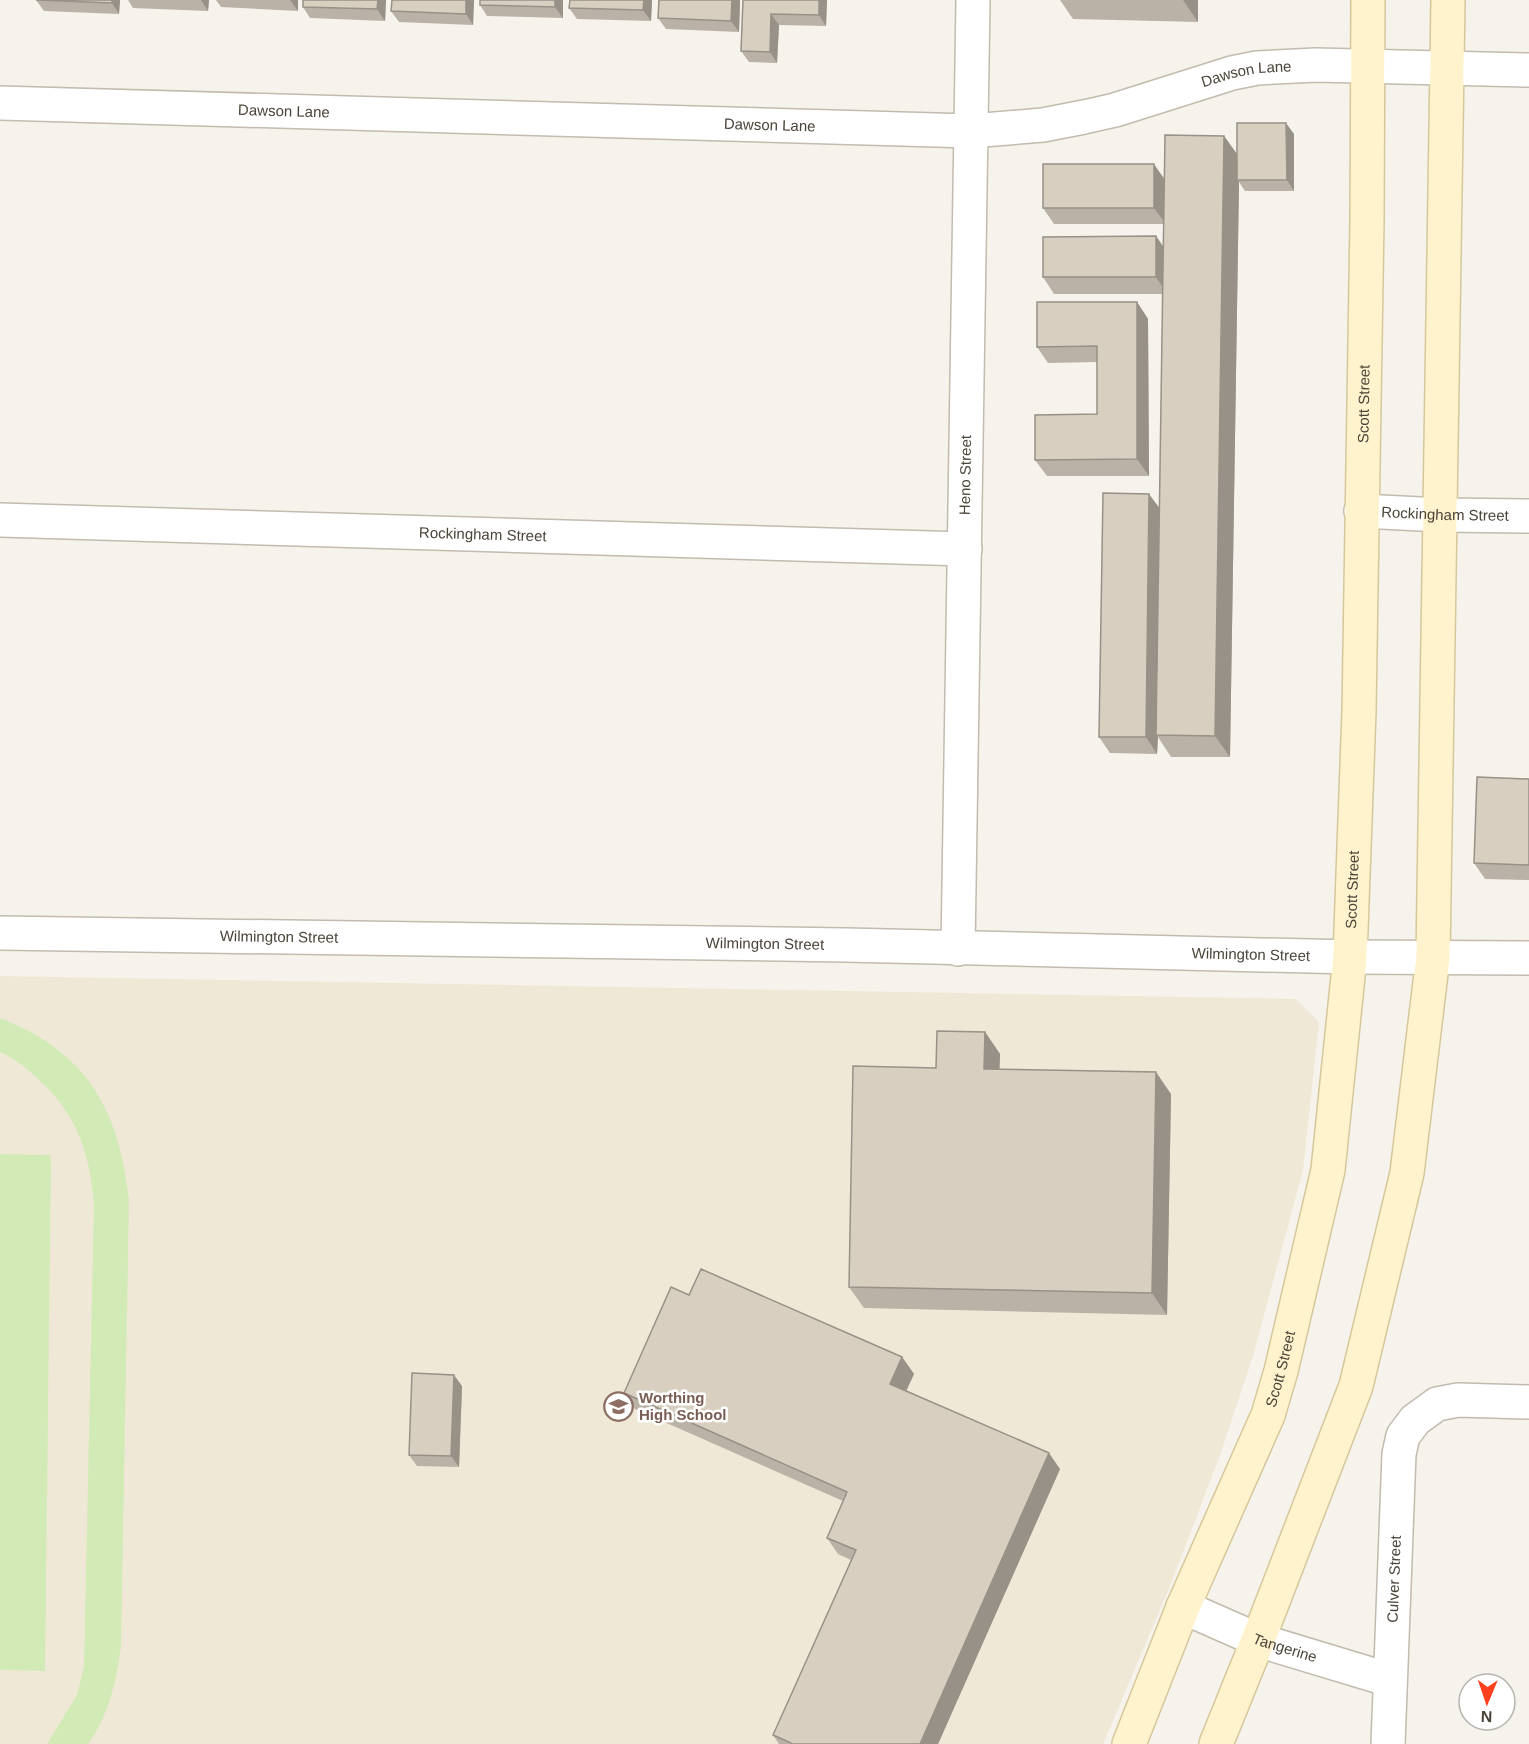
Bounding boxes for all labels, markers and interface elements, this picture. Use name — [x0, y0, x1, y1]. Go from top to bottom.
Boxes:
street label: Dawson Lane — [1199, 57, 1292, 90]
street label: Dawson Lane — [238, 101, 330, 121]
street label: Dawson Lane — [724, 115, 816, 135]
street label: Scott Street — [1354, 364, 1373, 443]
street label: Heno Street — [956, 434, 974, 515]
street label: Rockingham Street — [1381, 503, 1510, 524]
street label: Rockingham Street — [419, 524, 548, 544]
street label: Scott Street — [1342, 849, 1362, 929]
street label: Wilmington Street — [220, 927, 339, 946]
street label: Wilmington Street — [706, 934, 825, 953]
street label: Wilmington Street — [1191, 944, 1311, 964]
street label: Scott Street — [1262, 1328, 1298, 1409]
place label: Worthing High School — [639, 1389, 727, 1423]
school or university icon: Worthing High School — [602, 1391, 634, 1423]
street label: Culver Street — [1384, 1534, 1404, 1623]
street label: Tangerine — [1250, 1630, 1319, 1665]
north arrow — [1457, 1672, 1517, 1732]
text: N — [1480, 1708, 1493, 1725]

